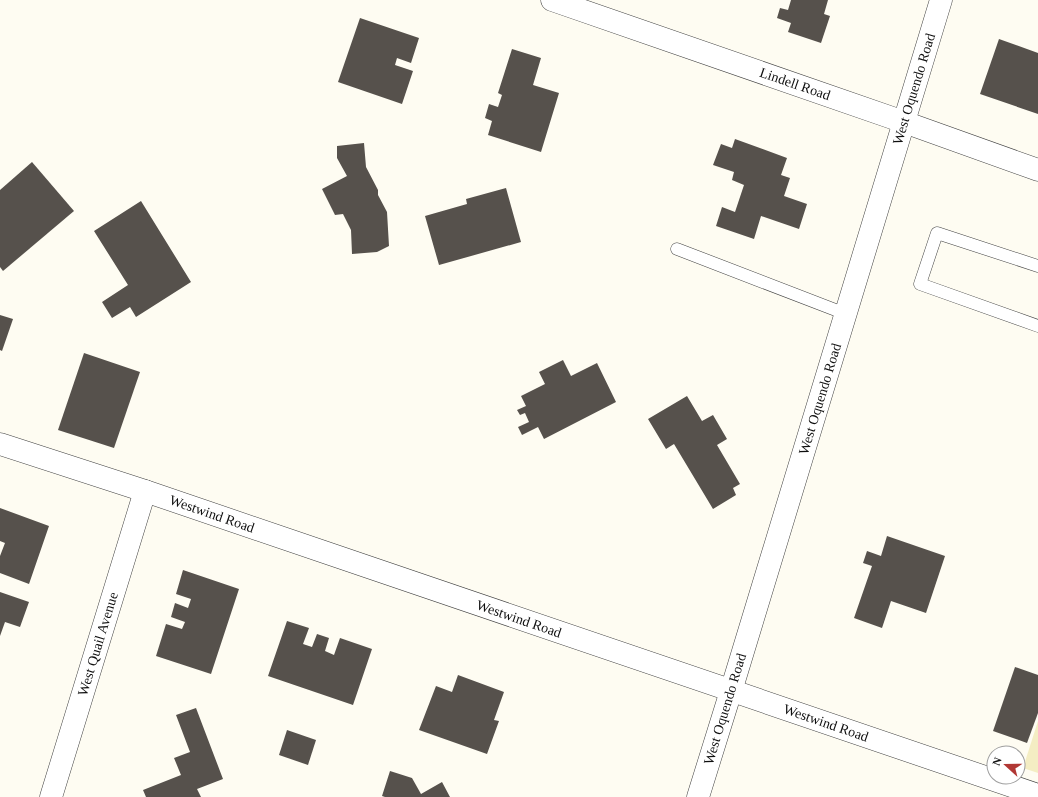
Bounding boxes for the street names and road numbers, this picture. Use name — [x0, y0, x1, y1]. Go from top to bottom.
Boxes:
street label: West Oquendo Road — [890, 32, 938, 146]
street label: Lindell Road — [758, 65, 832, 103]
street label: West Oquendo Road — [796, 342, 844, 456]
street label: Westwind Road — [168, 492, 256, 536]
street label: West Quail Avenue — [75, 590, 121, 698]
street label: Westwind Road — [475, 597, 563, 641]
street label: West Oquendo Road — [701, 652, 749, 766]
street label: Westwind Road — [782, 701, 870, 745]

